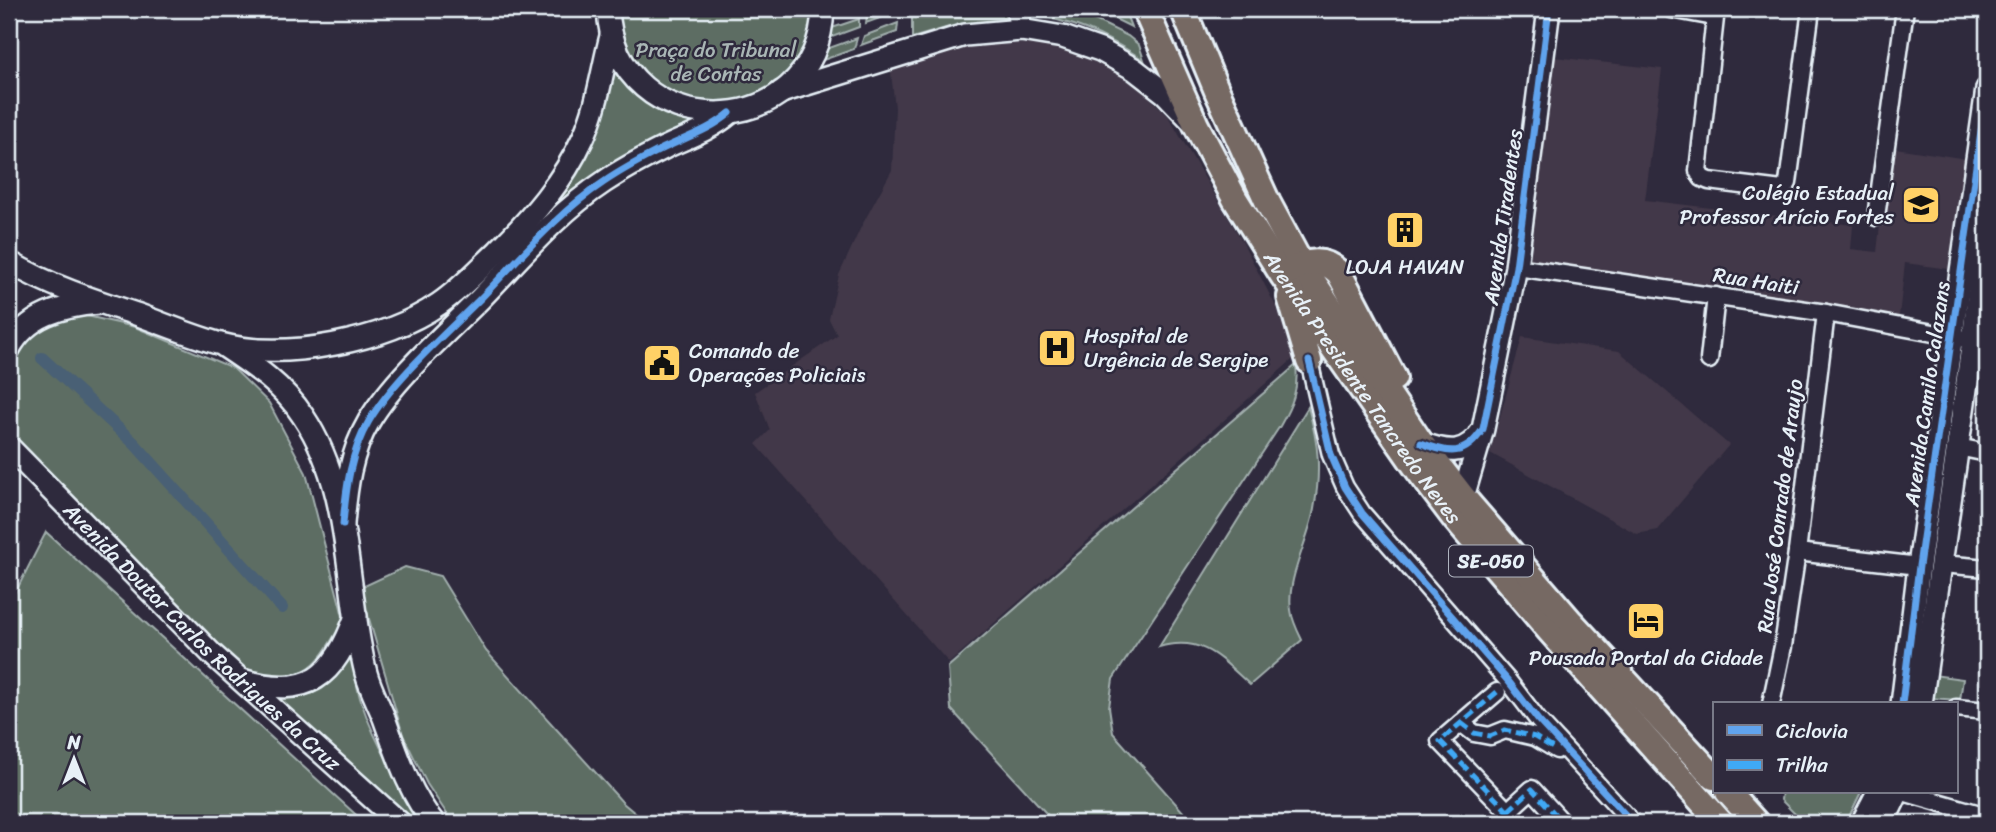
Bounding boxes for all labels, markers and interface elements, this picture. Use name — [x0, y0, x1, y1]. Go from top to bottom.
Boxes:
park label: Praça do Tribunal de Contas — [636, 31, 797, 93]
street label: Avenida Tiradentes — [1472, 126, 1534, 308]
place label: Colégio Estadual Professor Arício Fortes — [1679, 174, 1895, 236]
school or university icon: Colégio Estadual Professor Arício Fortes — [1900, 184, 1942, 226]
building icon: LOJA HAVAN — [1384, 209, 1426, 251]
street label: Avenida Presidente Tancredo Neves — [1252, 242, 1472, 533]
place label: LOJA HAVAN — [1346, 248, 1465, 286]
street label: Rua Haiti — [1710, 255, 1803, 307]
street label: Avenida Camilo Calazans — [1892, 279, 1962, 510]
place label: Hospital de Urgência de Sergipe — [1084, 317, 1268, 379]
hospital icon: Hospital de Urgência de Sergipe — [1036, 327, 1078, 369]
place label: Comando de Operações Policiais — [689, 332, 866, 394]
public building icon: Comando de Operações Policiais — [641, 342, 683, 384]
street label: Rua José Conrado de Araujo — [1746, 376, 1814, 635]
street label: Avenida Doutor Carlos Rodrigues da Cruz — [53, 492, 350, 781]
road number: SE-050 — [1449, 546, 1533, 576]
hotel icon: Pousada Portal da Cidade — [1625, 600, 1667, 642]
place label: Pousada Portal da Cidade — [1529, 639, 1763, 677]
legend — [1713, 702, 1958, 794]
text: Ciclovia — [1776, 712, 1849, 750]
north arrow — [38, 724, 108, 794]
text: N — [66, 726, 81, 759]
text: Trilha — [1776, 746, 1828, 784]

